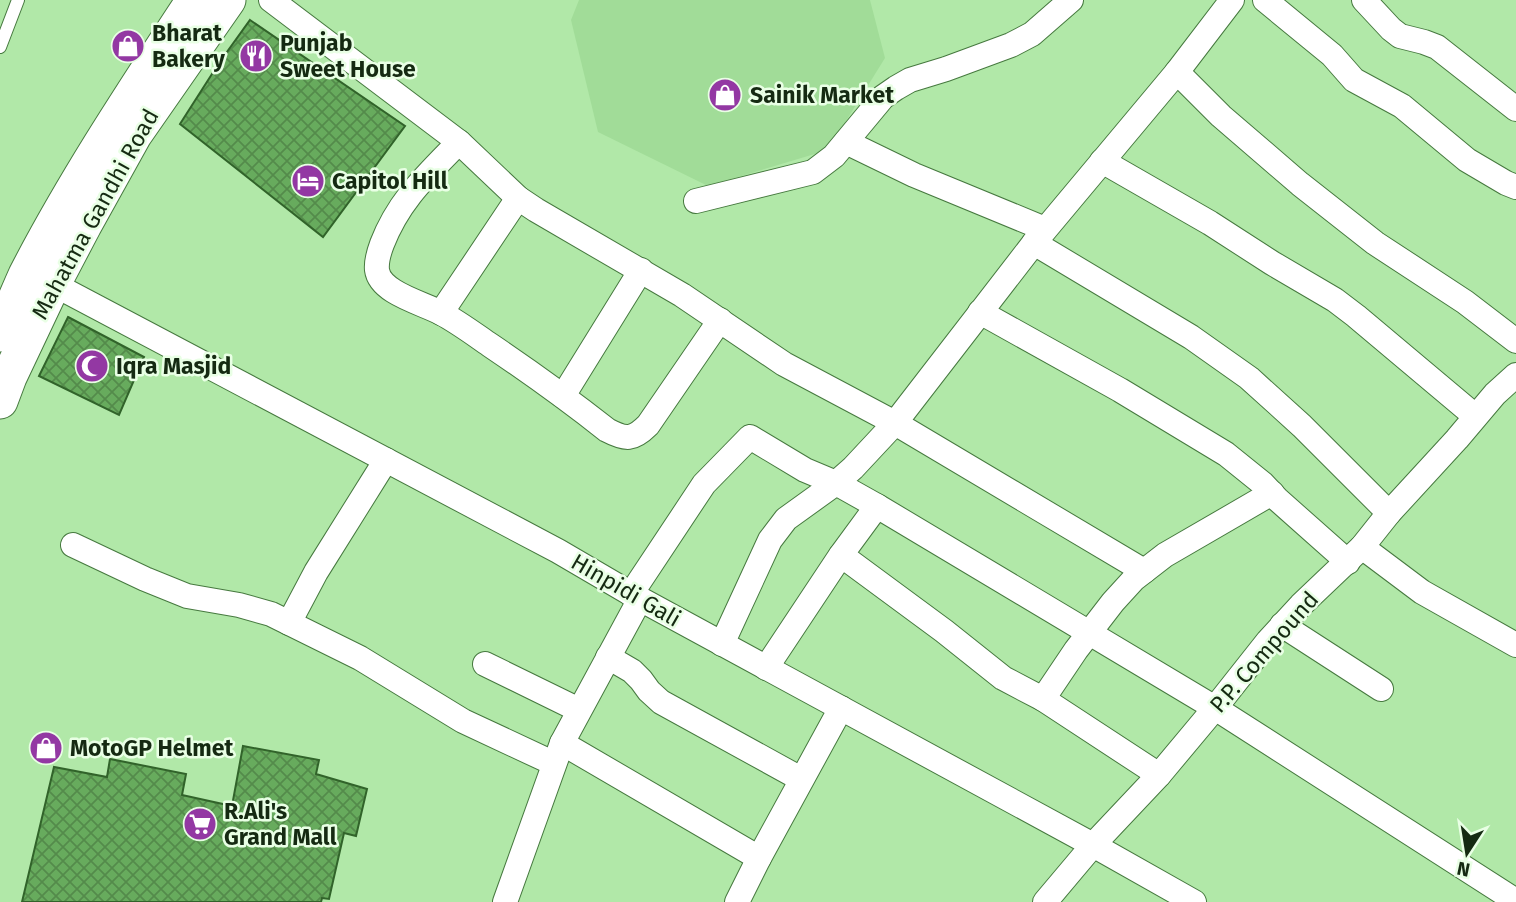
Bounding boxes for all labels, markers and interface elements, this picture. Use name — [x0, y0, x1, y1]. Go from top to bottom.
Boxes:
place label: Bharat Bakery — [152, 19, 226, 73]
shop icon: Bharat Bakery — [109, 27, 147, 65]
place label: Punjab Sweet House — [280, 29, 416, 83]
restaurant icon: Punjab Sweet House — [237, 37, 275, 75]
shop icon: Sainik Market — [706, 76, 744, 114]
place label: Sainik Market — [750, 81, 895, 109]
street label: Mahatma Gandhi Road — [25, 104, 165, 324]
hotel icon: Capitol Hill — [289, 162, 327, 200]
place label: Capitol Hill — [332, 167, 448, 195]
mosque icon: Iqra Masjid — [73, 347, 111, 385]
place label: Iqra Masjid — [116, 352, 231, 380]
street label: Hinpidi Gali — [566, 547, 686, 633]
street label: P.P. Compound — [1204, 586, 1324, 718]
shop icon: MotoGP Helmet — [27, 729, 65, 767]
place label: MotoGP Helmet — [70, 734, 234, 762]
place label: R.Ali's Grand Mall — [224, 797, 337, 851]
supermarket icon: R.Ali's Grand Mall — [181, 805, 219, 843]
north arrow — [1432, 818, 1502, 888]
text: N — [1455, 857, 1472, 882]

